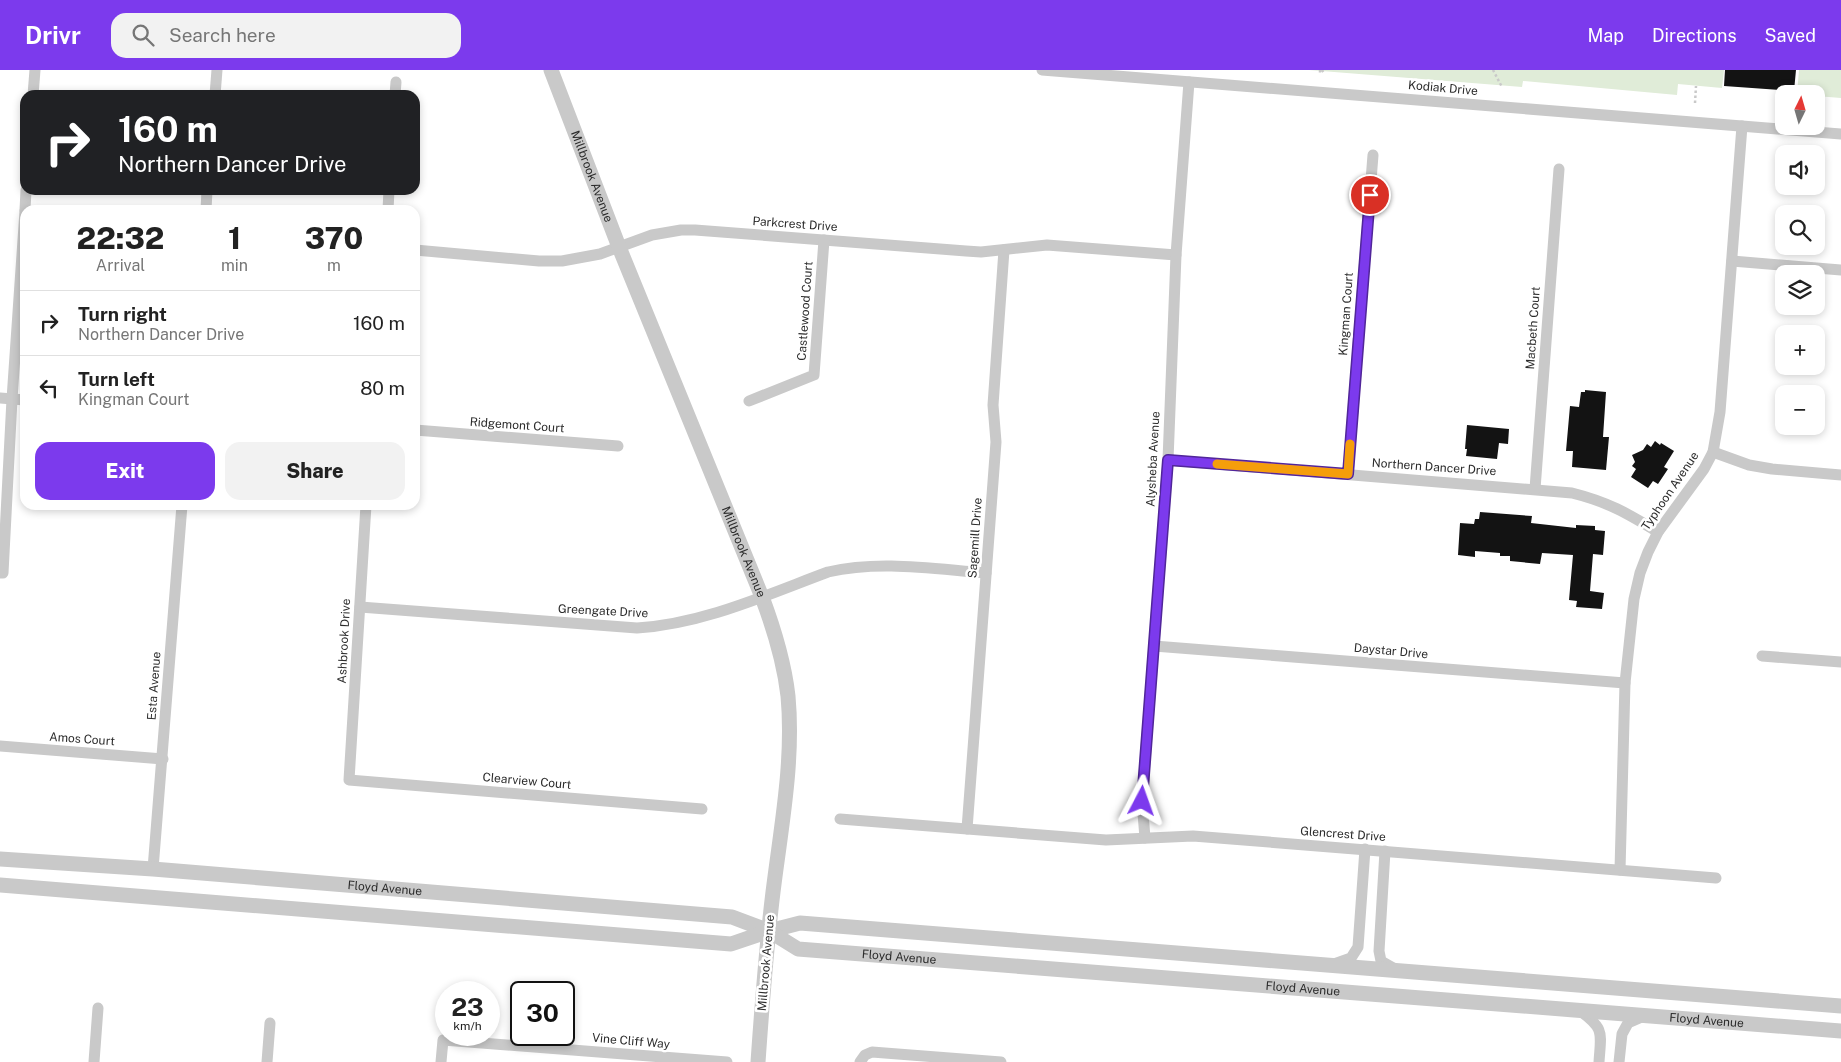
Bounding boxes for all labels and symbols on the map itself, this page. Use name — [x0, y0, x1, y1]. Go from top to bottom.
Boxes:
street label: Kodiak Drive — [1408, 78, 1479, 98]
north arrow — [1775, 85, 1825, 135]
street label: Millbrook Avenue — [568, 129, 616, 224]
pin — [1349, 174, 1391, 216]
street label: Parkcrest Drive — [752, 214, 838, 234]
street label: Castlewood Court — [795, 261, 815, 361]
street label: Kingman Court — [1336, 271, 1356, 356]
street label: Macbeth Court — [1523, 286, 1543, 370]
street label: Alysheba Avenue — [1144, 411, 1163, 507]
street label: Ridgemont Court — [469, 415, 565, 435]
street label: Typhoon Avenue — [1639, 449, 1702, 533]
street label: Northern Dancer Drive — [1371, 456, 1497, 478]
street label: Sagemill Drive — [965, 497, 985, 579]
street label: Millbrook Avenue — [719, 504, 768, 600]
street label: Ashbrook Drive — [335, 598, 353, 684]
street label: Greengate Drive — [557, 602, 649, 620]
street label: Daystar Drive — [1353, 641, 1429, 661]
street label: Esta Avenue — [145, 651, 163, 721]
street label: Amos Court — [49, 730, 116, 748]
street label: Clearview Court — [482, 770, 572, 792]
position arrow — [1115, 774, 1167, 826]
street label: Glencrest Drive — [1300, 824, 1387, 844]
street label: Floyd Avenue — [347, 878, 423, 898]
street label: Millbrook Avenue — [755, 914, 777, 1012]
street label: Floyd Avenue — [861, 947, 937, 967]
street label: Floyd Avenue — [1265, 979, 1341, 999]
speed limit sign: 30 — [510, 981, 575, 1046]
street label: Floyd Avenue — [1669, 1011, 1745, 1030]
street label: Vine Cliff Way — [591, 1031, 671, 1051]

